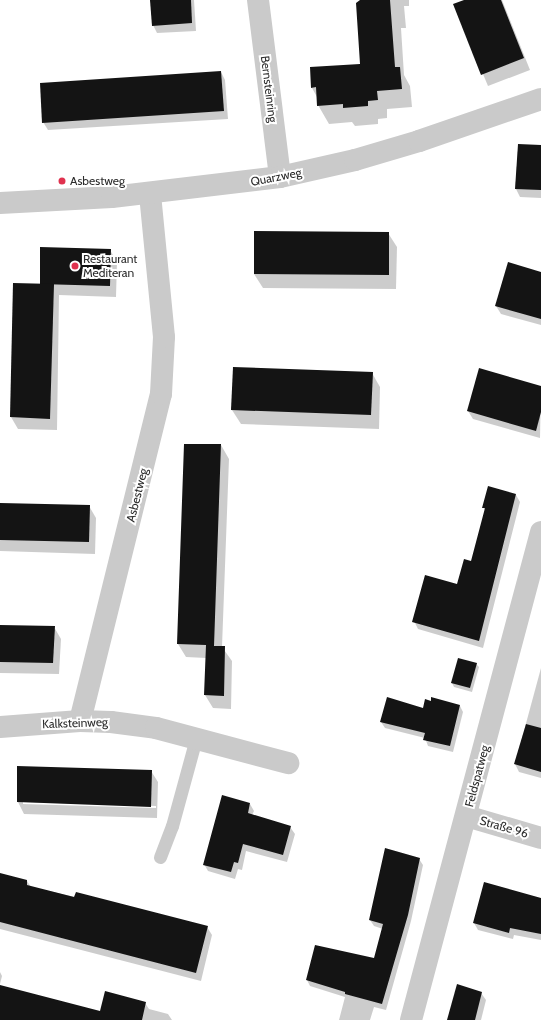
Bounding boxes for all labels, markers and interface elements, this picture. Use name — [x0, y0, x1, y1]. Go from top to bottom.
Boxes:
street label: Bernsteinring — [258, 55, 280, 123]
street label: Quarzweg — [249, 165, 303, 189]
place label: Asbestweg — [70, 174, 125, 188]
marker: Asbestweg — [57, 176, 67, 186]
place label: Restaurant Mediteran — [83, 252, 137, 280]
marker: Restaurant Mediteran — [70, 261, 80, 271]
street label: Asbestweg — [123, 467, 151, 523]
street label: Kalksteinweg — [42, 715, 108, 731]
street label: Feldspatweg — [462, 744, 492, 808]
street label: Straße 96 — [478, 813, 530, 841]

